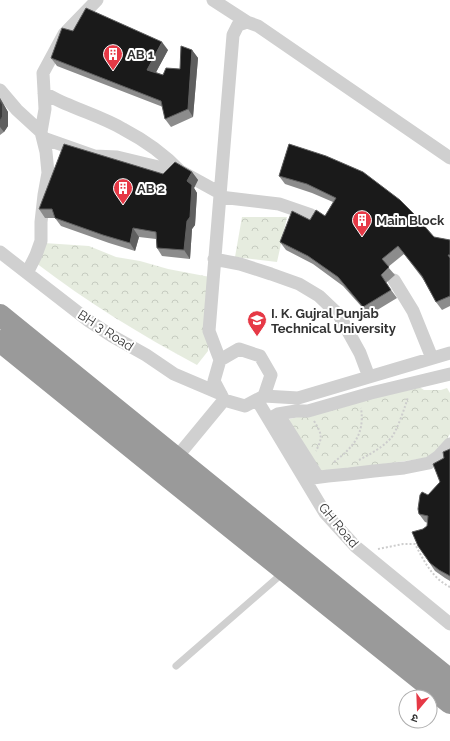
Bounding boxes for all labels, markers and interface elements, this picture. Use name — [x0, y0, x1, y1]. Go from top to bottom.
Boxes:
building icon: AB 1 — [102, 43, 124, 71]
place label: AB 1 — [127, 47, 155, 62]
building icon: AB 2 — [112, 177, 134, 205]
place label: AB 2 — [137, 181, 165, 196]
building icon: Main Block — [351, 209, 373, 237]
place label: Main Block — [376, 213, 445, 228]
place label: I. K. Gujral Punjab Technical University — [271, 306, 396, 336]
street label: BH 3 Road — [75, 307, 136, 354]
school or university icon: I. K. Gujral Punjab Technical University — [246, 309, 268, 337]
street label: GH Road — [316, 500, 362, 551]
north arrow — [398, 689, 438, 729]
text: उ — [409, 711, 420, 725]

